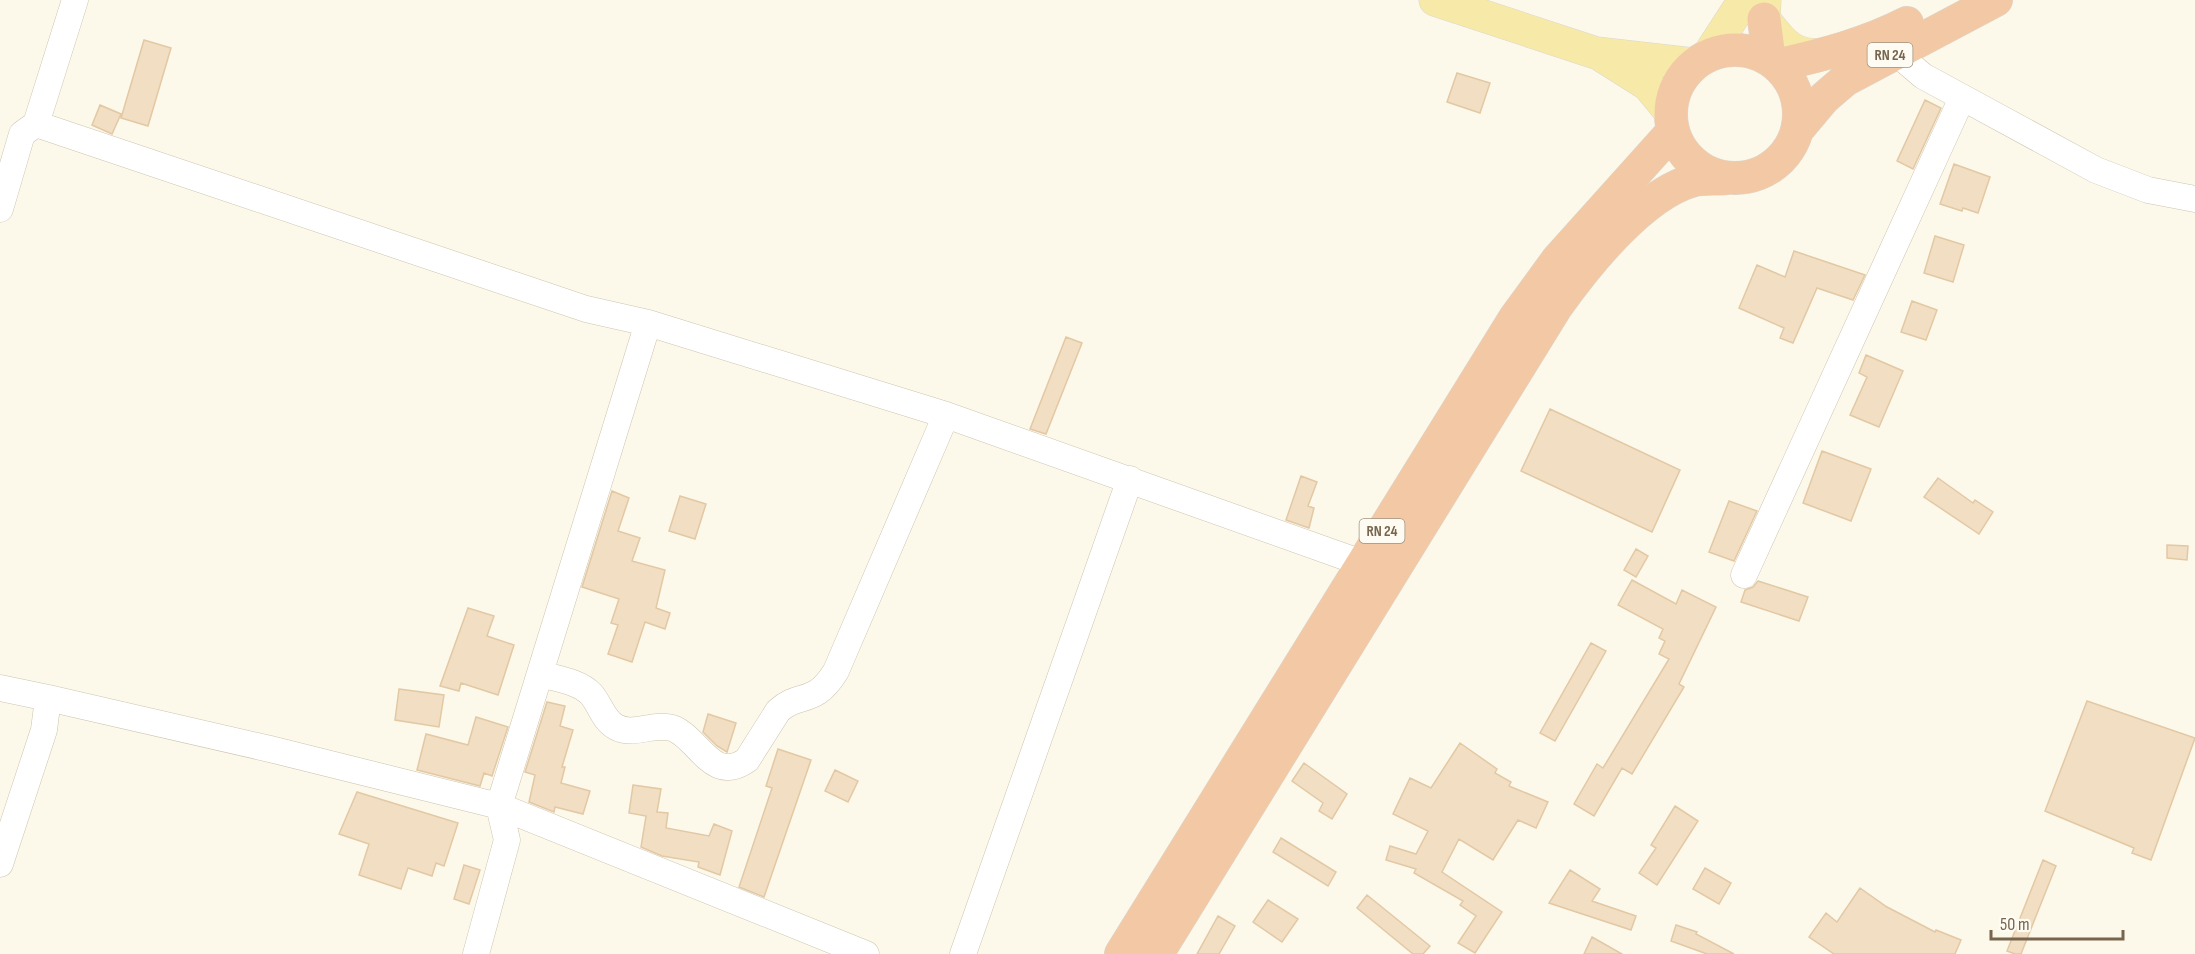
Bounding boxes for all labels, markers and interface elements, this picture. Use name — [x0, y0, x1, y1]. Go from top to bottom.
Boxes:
road number: RN 24 — [1868, 43, 1912, 67]
road number: RN 24 — [1360, 519, 1404, 543]
scale bar — [1991, 903, 2123, 941]
text: 50 m — [2000, 914, 2030, 935]

